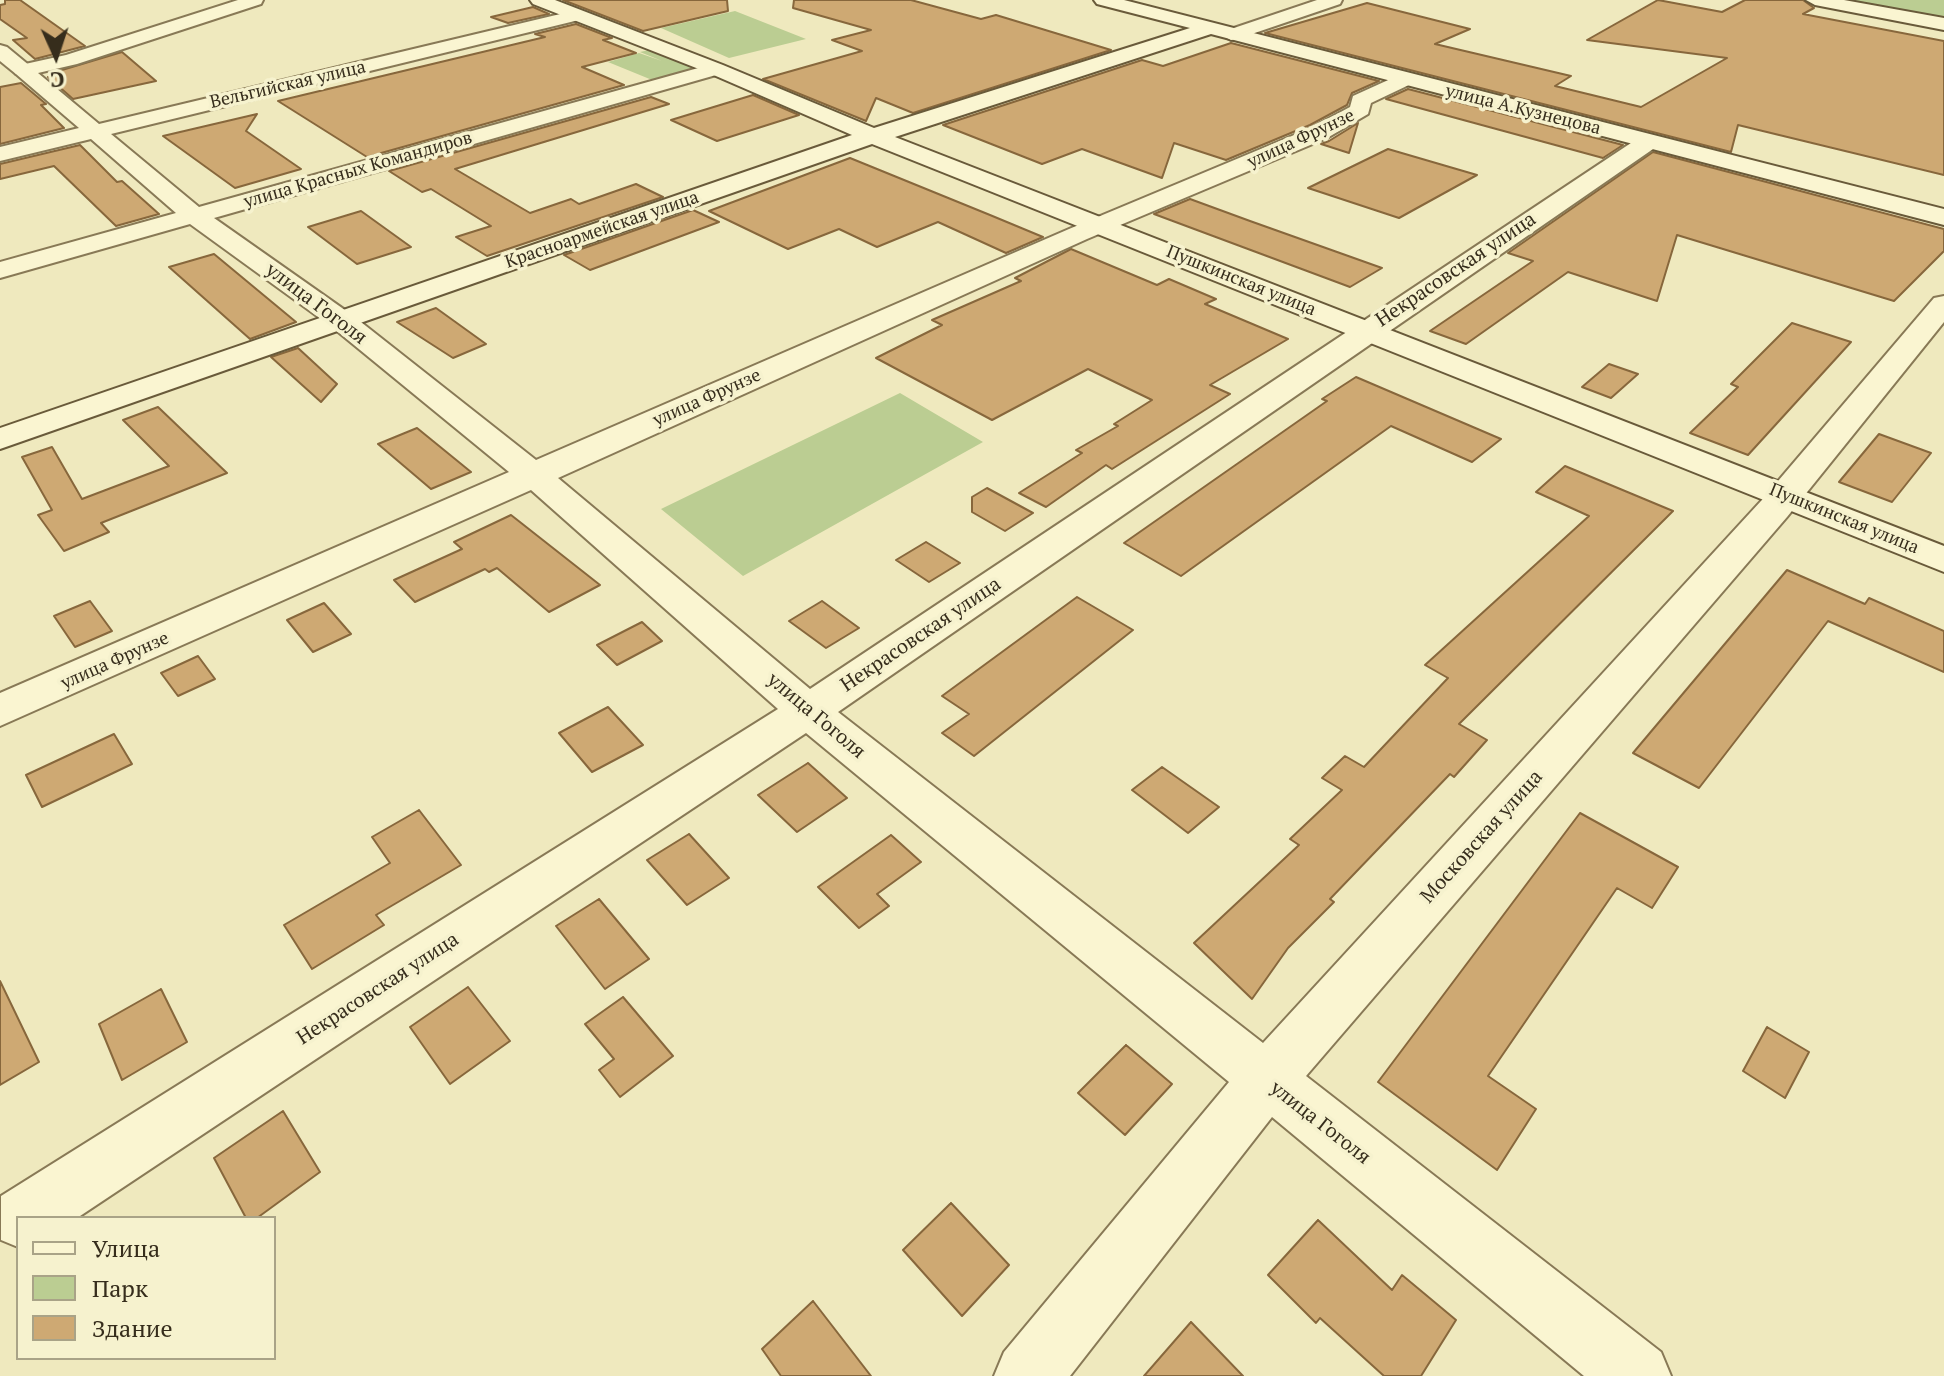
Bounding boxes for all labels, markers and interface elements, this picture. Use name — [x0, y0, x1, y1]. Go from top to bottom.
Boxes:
north arrow — [16, 16, 96, 96]
street label: Вельгийская улица — [208, 57, 368, 113]
text: С — [49, 66, 65, 95]
street label: улица А.Кузнецова — [1443, 80, 1603, 140]
street label: улица Фрунзе — [1244, 105, 1358, 173]
street label: улица Красных Командиров — [241, 127, 475, 213]
street label: Красноармейская улица — [502, 187, 702, 273]
street label: Некрасовская улица — [1371, 207, 1541, 333]
street label: Пушкинская улица — [1163, 241, 1319, 321]
street label: улица Гоголя — [261, 258, 371, 350]
street label: улица Фрунзе — [650, 365, 764, 431]
street label: Пушкинская улица — [1766, 479, 1922, 559]
street label: Некрасовская улица — [836, 572, 1006, 698]
street label: улица Фрунзе — [58, 628, 172, 694]
street label: улица Гоголя — [762, 668, 870, 764]
street label: Московская улица — [1416, 766, 1548, 908]
street label: Некрасовская улица — [293, 928, 463, 1050]
street label: улица Гоголя — [1265, 1076, 1375, 1170]
legend — [16, 1216, 276, 1360]
text: Улица — [92, 1232, 160, 1264]
text: Парк — [92, 1272, 148, 1304]
text: Здание — [92, 1312, 173, 1344]

